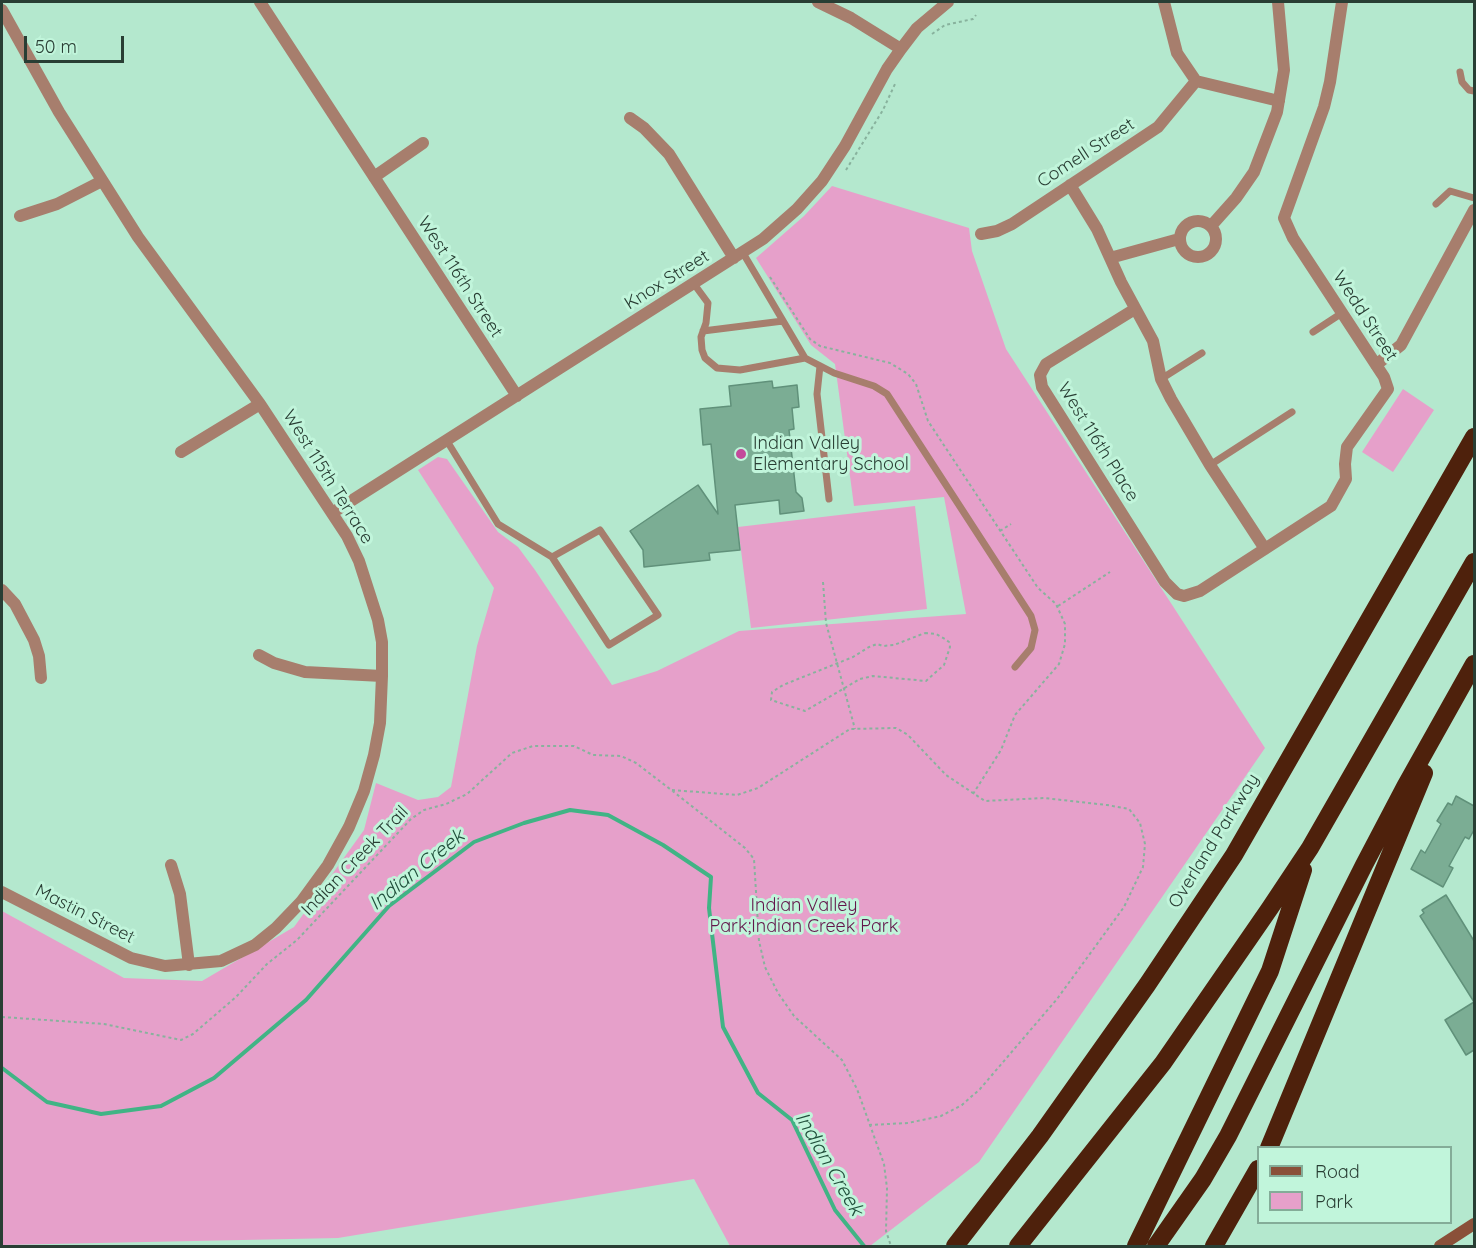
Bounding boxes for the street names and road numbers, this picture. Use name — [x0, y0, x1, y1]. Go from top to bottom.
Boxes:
street label: Comell Street — [1033, 114, 1139, 192]
street label: West 116th Street — [413, 212, 507, 342]
street label: Knox Street — [621, 245, 713, 315]
street label: Wedd Street — [1328, 267, 1402, 365]
street label: West 116th Place — [1053, 378, 1143, 506]
street label: West 115th Terrace — [278, 406, 378, 548]
street label: Overland Parkway — [1164, 770, 1264, 912]
street label: Indian Creek Trail — [297, 802, 413, 920]
street label: Mastin Street — [32, 880, 138, 948]

